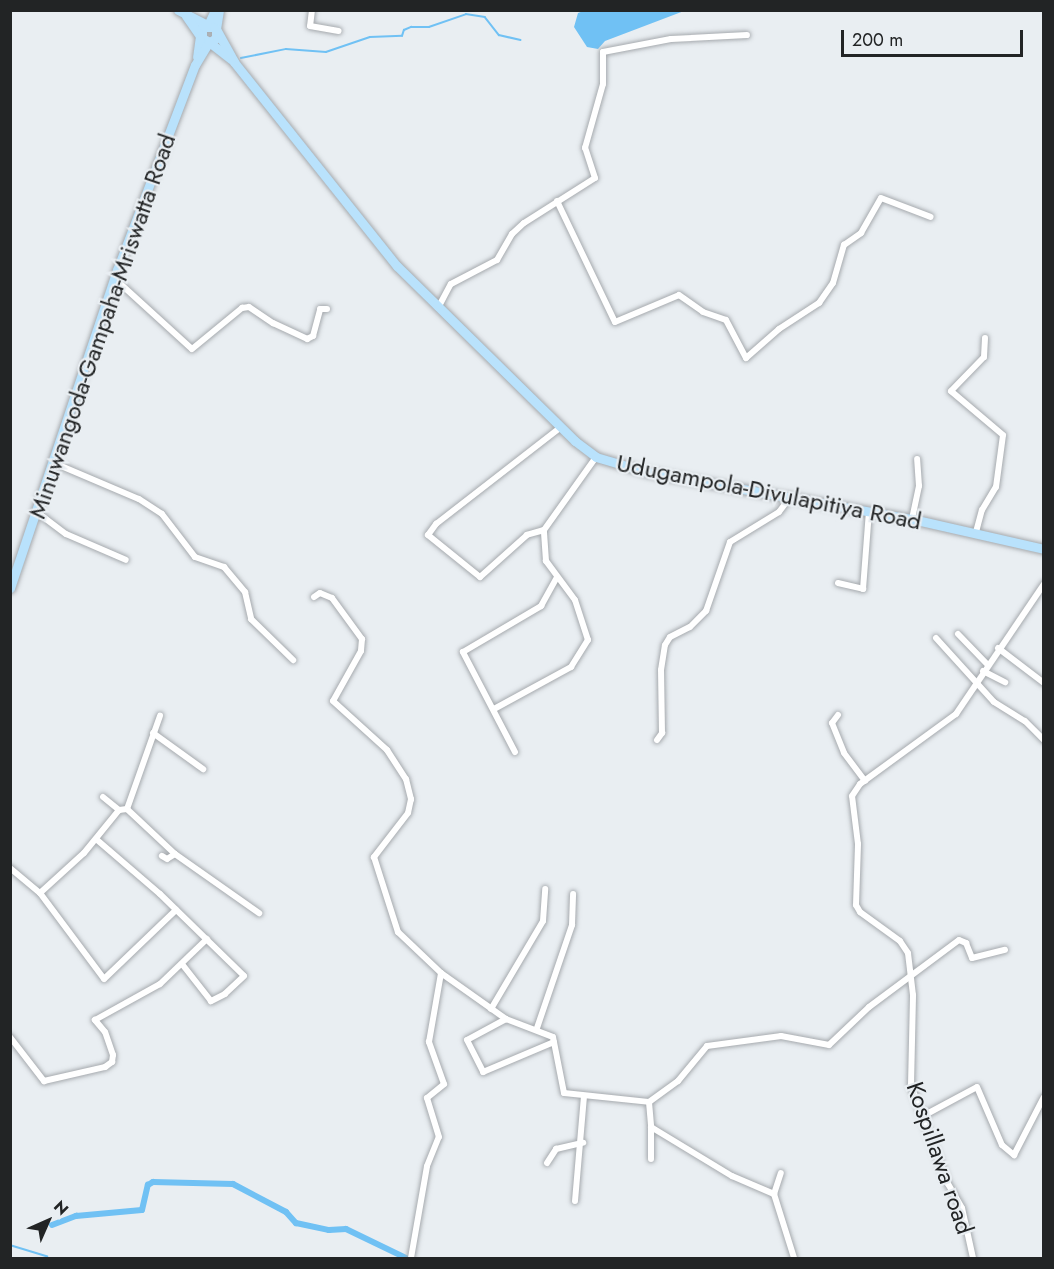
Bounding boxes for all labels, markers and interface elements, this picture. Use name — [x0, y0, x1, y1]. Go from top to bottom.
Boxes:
scale bar — [844, 18, 1026, 56]
text: 200 m — [852, 27, 903, 53]
street label: Minuwangoda-Gampaha-Mriswatta Road — [22, 130, 182, 522]
street label: Udugampola-Divulapitiya Road — [614, 448, 924, 536]
street label: Kospillawa road — [900, 1078, 980, 1238]
north arrow — [18, 1191, 78, 1251]
text: N — [48, 1195, 74, 1221]

